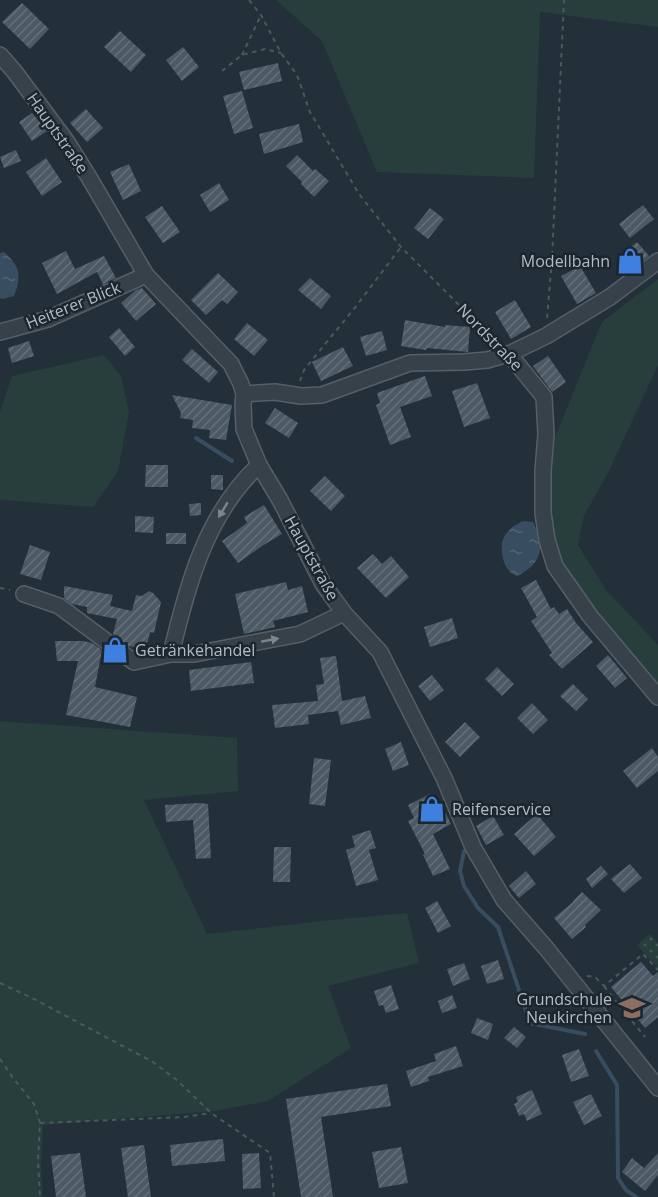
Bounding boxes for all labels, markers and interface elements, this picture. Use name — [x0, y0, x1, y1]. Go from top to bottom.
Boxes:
street label: Hauptstraße — [22, 88, 94, 178]
shop icon: Modellbahn — [615, 246, 645, 276]
place label: Modellbahn — [521, 250, 610, 272]
street label: Heiterer Blick — [22, 276, 124, 334]
street label: Nordstraße — [452, 299, 528, 375]
one-way arrow — [217, 502, 228, 518]
street label: Hauptstraße — [280, 512, 344, 604]
shop icon: Getränkehandel — [100, 635, 130, 665]
one-way arrow — [260, 635, 279, 644]
place label: Getränkehandel — [135, 639, 255, 661]
shop icon: Reifenservice — [417, 794, 447, 824]
place label: Reifenservice — [452, 798, 551, 820]
place label: Grundschule Neukirchen — [516, 988, 612, 1028]
school or university icon: Grundschule Neukirchen — [617, 993, 647, 1023]

